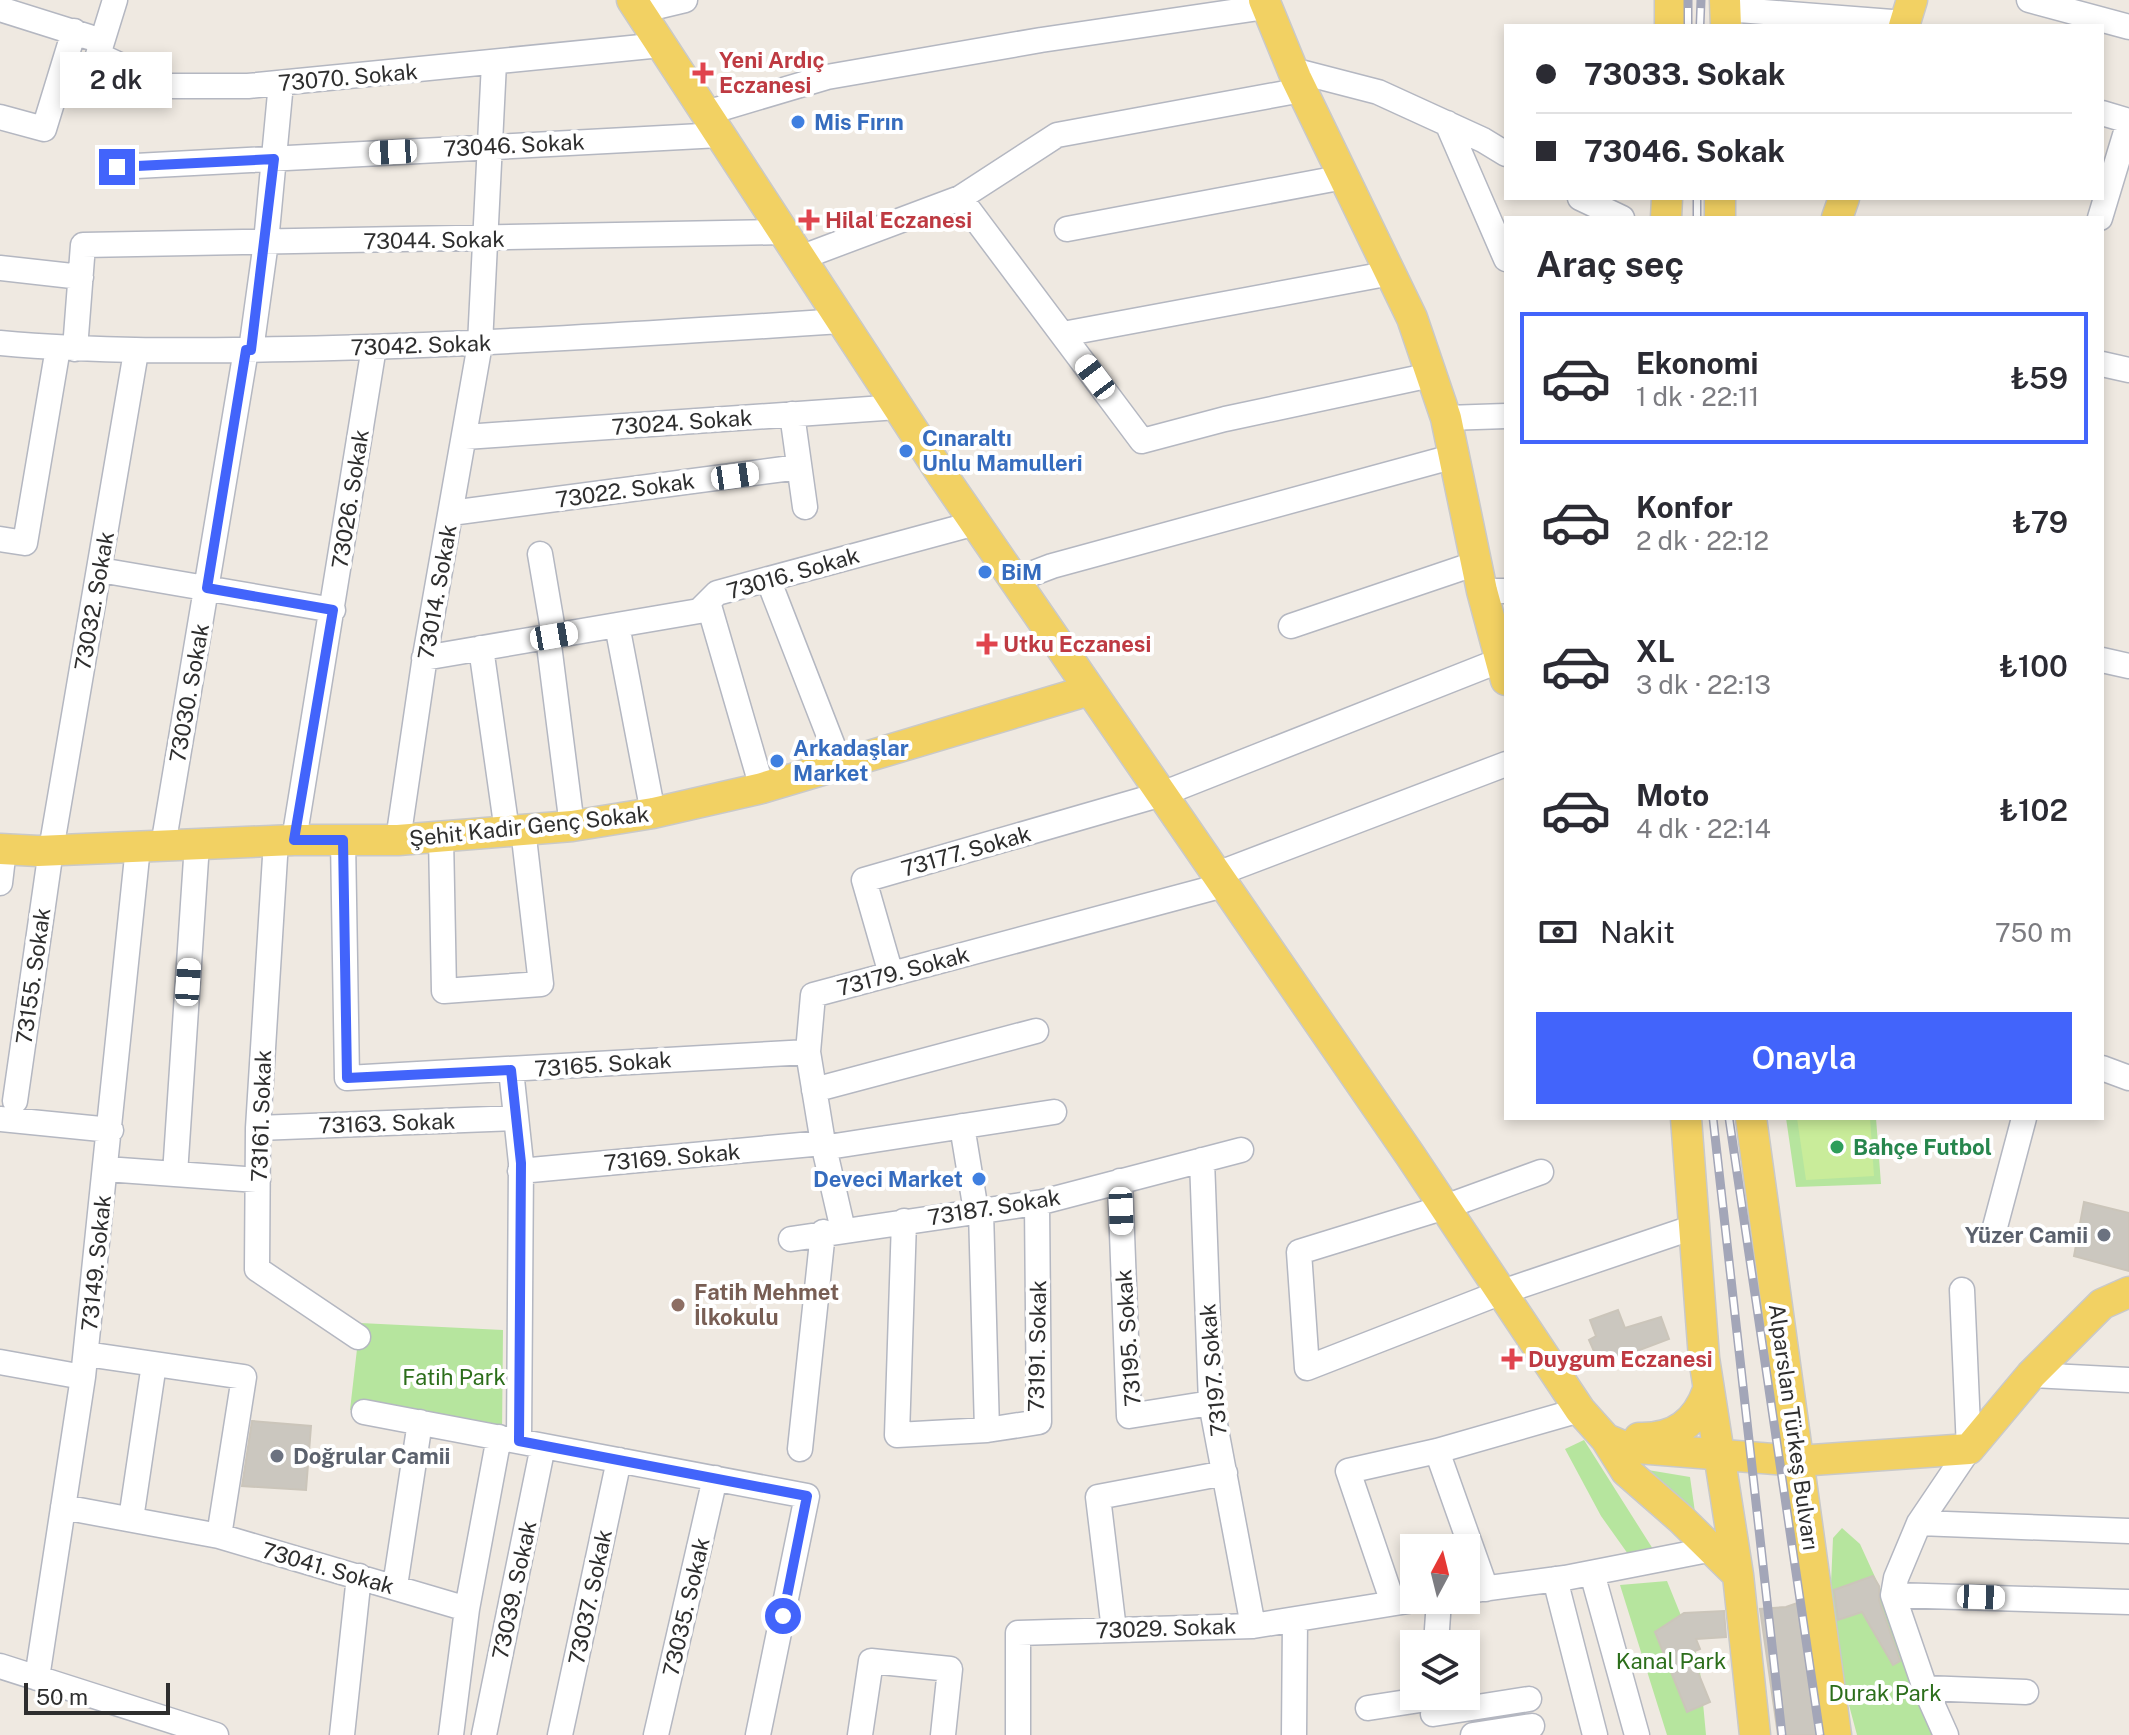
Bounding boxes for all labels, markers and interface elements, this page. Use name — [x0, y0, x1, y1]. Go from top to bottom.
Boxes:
place label: Yeni Ardıç Eczanesi — [719, 47, 824, 98]
callout: 2 dk — [61, 51, 173, 107]
text: 73033. Sokak — [1584, 56, 1785, 92]
street label: 73070. Sokak — [277, 58, 419, 96]
text: 2 dk — [90, 64, 142, 95]
marker: Yeni Ardıç Eczanesi — [694, 64, 712, 82]
place label: Mis Fırın — [814, 109, 904, 135]
marker: Mis Fırın — [789, 113, 807, 131]
street label: 73046. Sokak — [443, 128, 585, 162]
text: 73046. Sokak — [1584, 133, 1785, 169]
car — [368, 139, 418, 165]
route end — [99, 149, 135, 185]
place label: Hilal Eczanesi — [825, 207, 972, 233]
marker: Hilal Eczanesi — [800, 211, 818, 229]
street label: 73044. Sokak — [363, 226, 505, 254]
text: Araç seç — [1536, 243, 1684, 285]
street label: 73042. Sokak — [350, 330, 492, 360]
icon: car — [1540, 342, 1612, 414]
text: Ekonomi — [1636, 345, 1759, 381]
car — [1071, 351, 1119, 403]
text: ₺59 — [2010, 360, 2068, 396]
text: 1 dk · 22:11 — [1636, 381, 1759, 412]
street label: 73024. Sokak — [611, 404, 753, 440]
place label: Cınaraltı Unlu Mamulleri — [922, 425, 1083, 476]
street label: 73026. Sokak — [326, 427, 374, 571]
marker: Cınaraltı Unlu Mamulleri — [897, 442, 915, 460]
car — [710, 461, 760, 491]
street label: 73022. Sokak — [554, 467, 696, 513]
icon: car — [1540, 486, 1612, 558]
text: Konfor — [1636, 489, 1733, 525]
text: ₺79 — [2012, 504, 2068, 540]
street label: 73014. Sokak — [412, 522, 462, 662]
text: 2 dk · 22:12 — [1636, 525, 1769, 556]
street label: 73032. Sokak — [69, 529, 119, 673]
street label: 73016. Sokak — [724, 542, 862, 604]
place label: BiM — [1001, 559, 1042, 585]
marker: BiM — [976, 563, 994, 581]
car — [528, 620, 580, 652]
street label: 73030. Sokak — [164, 621, 214, 765]
icon: car — [1540, 630, 1612, 702]
place label: Utku Eczanesi — [1003, 631, 1151, 657]
text: XL — [1636, 633, 1675, 669]
marker: Utku Eczanesi — [978, 635, 996, 653]
text: ₺100 — [1999, 648, 2068, 684]
text: 3 dk · 22:13 — [1636, 669, 1771, 700]
place label: Arkadaşlar Market — [793, 735, 909, 786]
marker: Arkadaşlar Market — [768, 752, 786, 770]
icon: car — [1540, 774, 1612, 846]
text: Moto — [1636, 777, 1709, 813]
text: ₺102 — [2000, 792, 2068, 828]
street label: Şehit Kadir Genç Sokak — [408, 800, 650, 852]
text: 4 dk · 22:14 — [1636, 813, 1771, 844]
street label: 73177. Sokak — [898, 820, 1034, 882]
street label: 73155. Sokak — [11, 906, 55, 1046]
icon: cash — [1536, 910, 1580, 954]
text: Nakit — [1600, 914, 1675, 950]
text: 750 m — [1995, 917, 2072, 948]
street label: 73179. Sokak — [834, 941, 972, 1001]
car — [174, 957, 202, 1007]
button: Onayla — [1536, 1012, 2072, 1104]
street label: 73165. Sokak — [534, 1046, 672, 1082]
street label: 73161. Sokak — [246, 1050, 276, 1182]
street label: 73163. Sokak — [318, 1108, 456, 1138]
place label: Bahçe Futbol — [1853, 1134, 1992, 1160]
street label: 73169. Sokak — [603, 1138, 741, 1176]
marker: Bahçe Futbol — [1828, 1138, 1846, 1156]
place label: Deveci Market — [813, 1166, 963, 1192]
marker: Deveci Market — [970, 1170, 988, 1188]
street label: 73187. Sokak — [926, 1184, 1062, 1230]
car — [1108, 1187, 1134, 1235]
street label: 73149. Sokak — [76, 1193, 116, 1333]
place label: Yüzer Camii — [1965, 1222, 2088, 1248]
marker: Yüzer Camii — [2095, 1226, 2113, 1244]
street label: 73195. Sokak — [1110, 1269, 1146, 1407]
place label: Fatih Mehmet İlkokulu — [694, 1279, 839, 1330]
street label: 73191. Sokak — [1023, 1280, 1051, 1412]
marker: Fatih Mehmet İlkokulu — [669, 1296, 687, 1314]
street label: 73197. Sokak — [1194, 1302, 1232, 1438]
street label: Alparslan Türkeş Bulvarı — [1764, 1302, 1824, 1552]
place label: Duygum Eczanesi — [1528, 1346, 1713, 1372]
marker: Duygum Eczanesi — [1503, 1350, 1521, 1368]
park label: Fatih Park — [402, 1364, 506, 1390]
place label: Doğrular Camii — [293, 1443, 450, 1469]
marker: Doğrular Camii — [268, 1447, 286, 1465]
street label: 73039. Sokak — [487, 1518, 541, 1662]
street label: 73037. Sokak — [563, 1527, 617, 1667]
north arrow — [1400, 1534, 1480, 1614]
map controls — [1400, 1534, 1480, 1710]
street label: 73035. Sokak — [657, 1535, 715, 1679]
street label: 73041. Sokak — [259, 1537, 397, 1599]
car — [1957, 1584, 2005, 1610]
route start — [765, 1598, 801, 1634]
street label: 73029. Sokak — [1095, 1613, 1237, 1643]
button: layers — [1400, 1630, 1480, 1710]
park label: Kanal Park — [1616, 1648, 1726, 1674]
scale bar — [24, 1679, 170, 1715]
park label: Durak Park — [1828, 1680, 1942, 1706]
text: 50 m — [36, 1684, 88, 1710]

